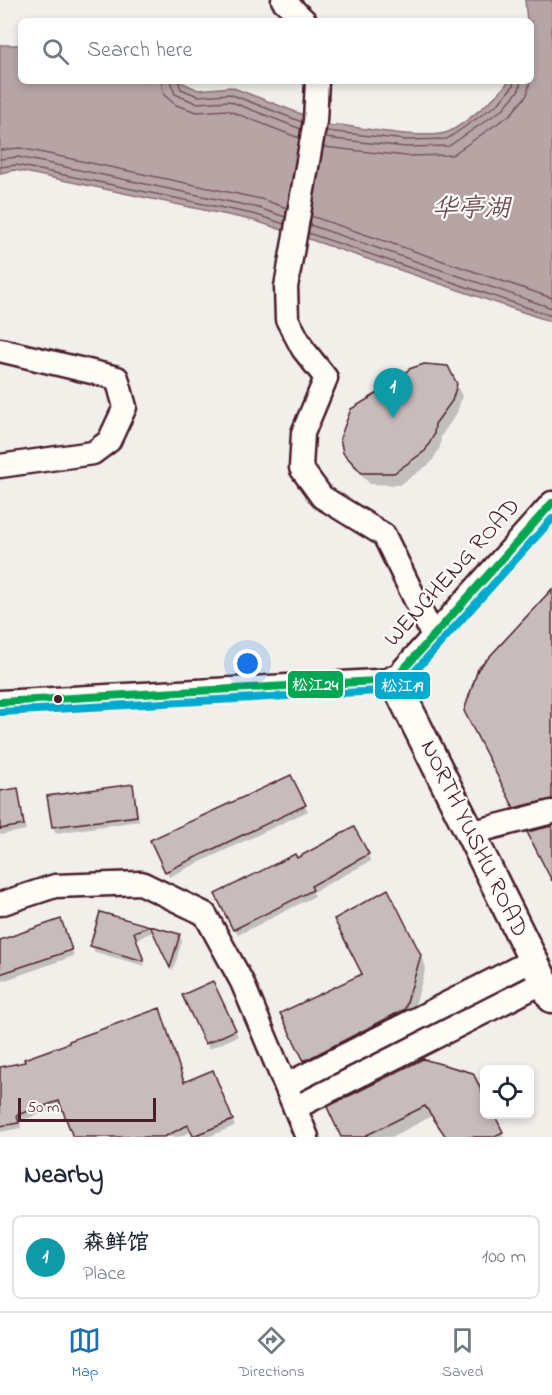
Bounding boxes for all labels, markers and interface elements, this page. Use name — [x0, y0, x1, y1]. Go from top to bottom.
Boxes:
search box — [18, 18, 534, 84]
icon: search — [39, 35, 72, 68]
text: Search here — [87, 35, 192, 67]
water label: 华亭湖 — [432, 191, 513, 229]
pin: 1 — [374, 368, 412, 418]
street label: WENCHENG ROAD — [376, 491, 530, 655]
your location — [233, 649, 262, 678]
line badge: 松江24 — [287, 670, 344, 699]
line badge: 松江19 — [374, 671, 431, 700]
text: 松江24 — [292, 674, 339, 698]
text: 松江19 — [381, 675, 423, 699]
unlabelled marker — [52, 693, 64, 705]
street label: NORTH YUSHU ROAD — [410, 734, 536, 944]
map controls — [480, 1065, 534, 1119]
button: locate — [480, 1065, 534, 1119]
scale bar — [18, 1095, 156, 1122]
text: 50 m — [27, 1096, 59, 1120]
text: Nearby — [24, 1157, 103, 1195]
text: 森鲜馆 — [83, 1228, 149, 1260]
text: 1 — [42, 1243, 49, 1272]
text: 100 m — [482, 1243, 526, 1272]
text: Place — [83, 1260, 125, 1289]
tab: Map — [68, 1324, 101, 1384]
tab: Directions — [238, 1324, 305, 1384]
tab: Saved — [442, 1324, 484, 1384]

